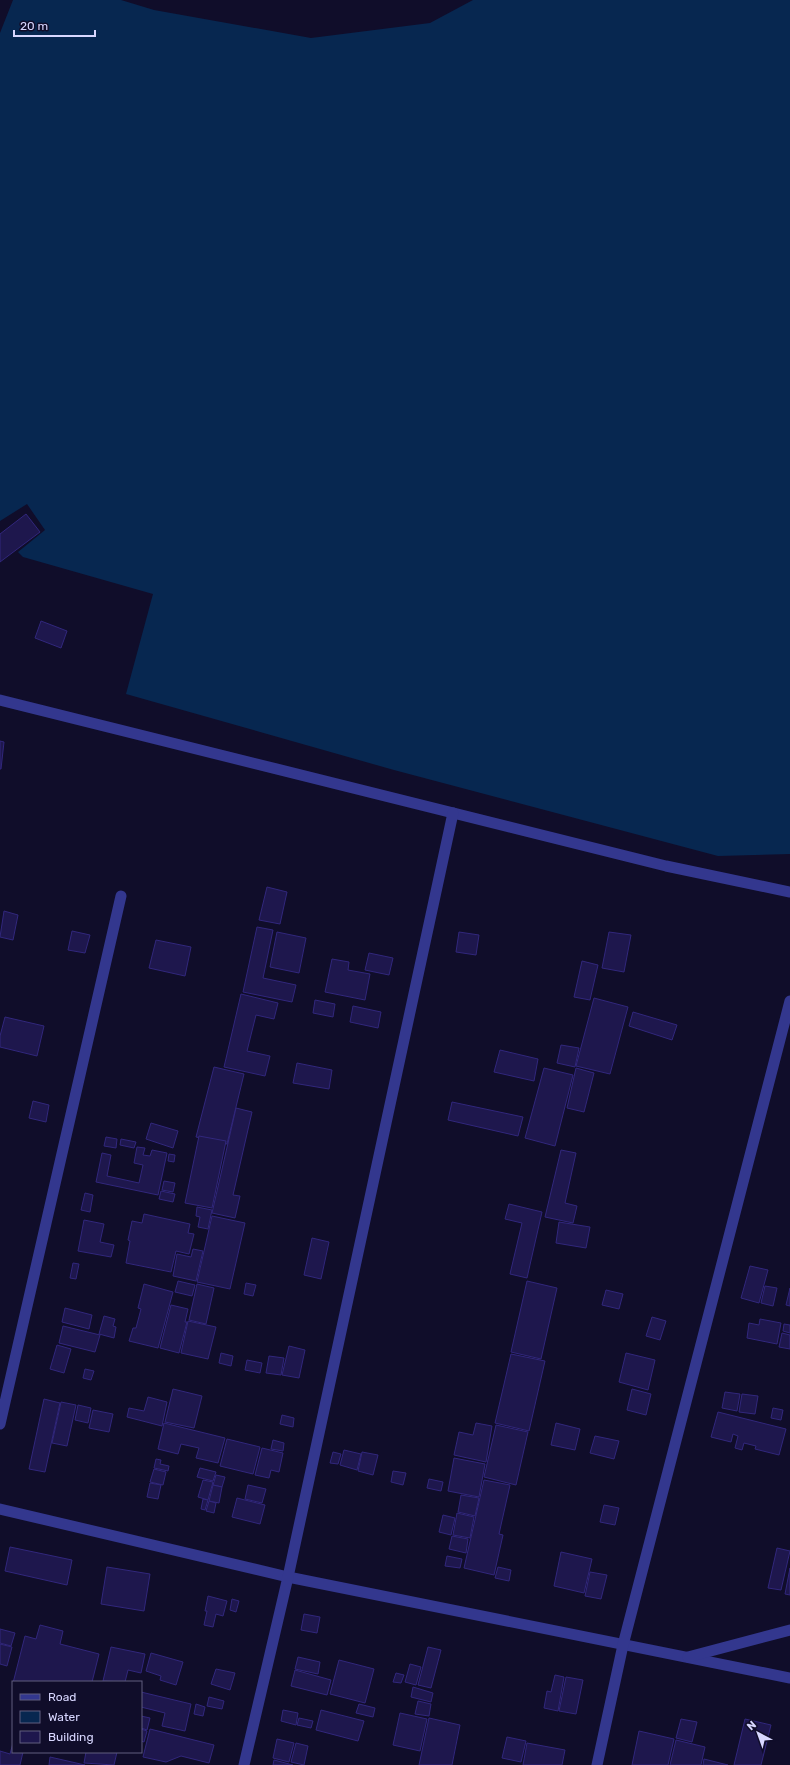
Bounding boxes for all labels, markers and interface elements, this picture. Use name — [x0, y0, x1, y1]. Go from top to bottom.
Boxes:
scale bar — [14, 12, 95, 38]
text: 20 m — [20, 19, 48, 33]
legend — [12, 1681, 142, 1753]
text: Road — [48, 1690, 76, 1704]
text: Water — [48, 1710, 80, 1724]
north arrow — [738, 1713, 778, 1753]
text: N — [745, 1718, 759, 1733]
text: Building — [48, 1730, 94, 1744]

